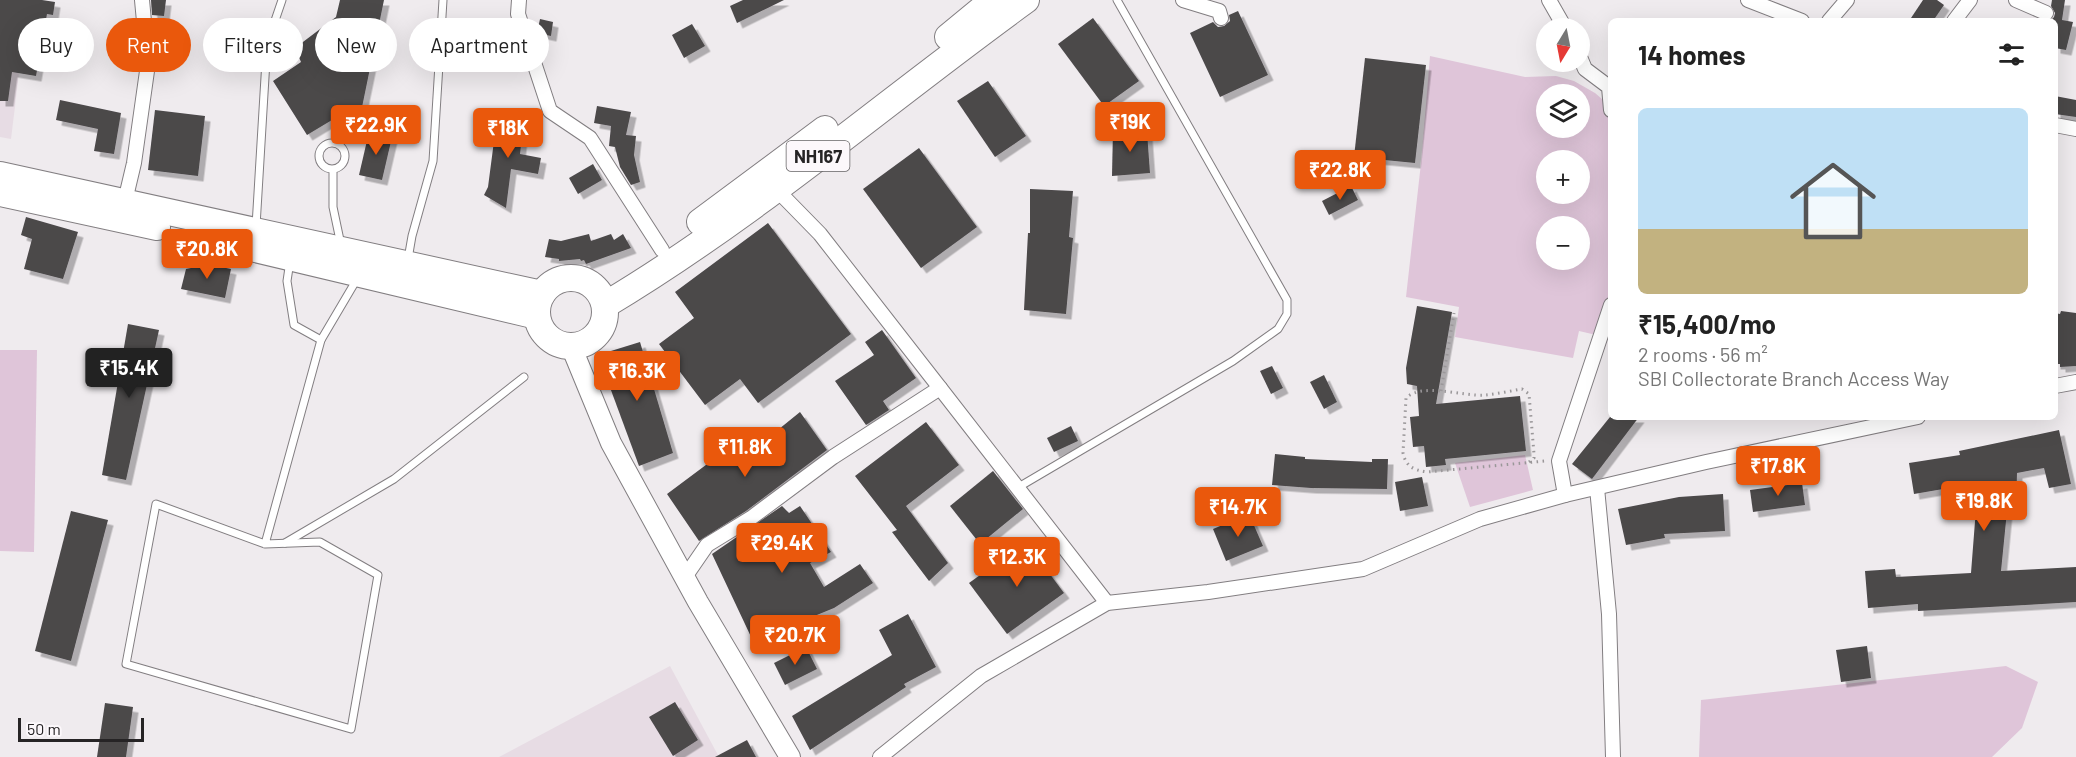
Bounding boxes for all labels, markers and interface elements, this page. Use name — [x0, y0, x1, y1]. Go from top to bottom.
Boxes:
chip: Buy — [18, 18, 94, 72]
chip: Rent — [106, 18, 191, 72]
chip: Filters — [203, 18, 303, 72]
chip: New — [315, 18, 397, 72]
chip: Apartment — [409, 18, 549, 72]
north arrow — [1536, 18, 1590, 72]
map controls — [1536, 18, 1590, 270]
icon: filters — [1995, 38, 2028, 71]
text: 14 homes — [1638, 39, 1745, 70]
button: layers — [1536, 84, 1590, 138]
pin: ₹19K — [1094, 102, 1166, 153]
pin: ₹22.9K — [327, 105, 425, 156]
pin: ₹18K — [472, 108, 544, 159]
text: ₹19K — [1109, 109, 1151, 133]
text: ₹22.9K — [345, 112, 407, 136]
text: ₹18K — [487, 115, 529, 139]
road number: NH167 — [786, 141, 850, 171]
icon: home — [1779, 147, 1887, 255]
pin: ₹22.8K — [1291, 150, 1389, 201]
button: + — [1536, 150, 1590, 204]
text: ₹22.8K — [1309, 157, 1371, 181]
button: − — [1536, 216, 1590, 270]
pin: ₹20.8K — [158, 229, 256, 280]
text: ₹20.8K — [176, 236, 238, 260]
text: ₹15,400/mo — [1638, 308, 1776, 339]
text: 2 rooms · 56 m² — [1638, 342, 1768, 366]
pin: ₹15.4K — [80, 348, 178, 399]
pin: ₹16.3K — [588, 351, 686, 402]
text: ₹15.4K — [99, 355, 159, 379]
text: ₹16.3K — [608, 358, 666, 382]
text: SBI Collectorate Branch Access Way — [1638, 366, 1949, 390]
pin: ₹11.8K — [696, 427, 794, 478]
text: ₹11.8K — [718, 434, 772, 458]
pin: ₹17.8K — [1729, 446, 1827, 497]
text: ₹17.8K — [1750, 453, 1806, 477]
pin: ₹19.8K — [1935, 481, 2033, 532]
pin: ₹14.7K — [1189, 487, 1287, 538]
text: ₹19.8K — [1955, 488, 2013, 512]
text: ₹14.7K — [1209, 494, 1267, 518]
pin: ₹29.4K — [733, 523, 831, 574]
text: ₹29.4K — [750, 530, 814, 554]
pin: ₹12.3K — [968, 537, 1066, 588]
text: ₹12.3K — [988, 544, 1046, 568]
pin: ₹20.7K — [746, 615, 844, 666]
text: ₹20.7K — [764, 622, 826, 646]
scale bar — [18, 715, 144, 742]
text: 50 m — [27, 719, 61, 738]

